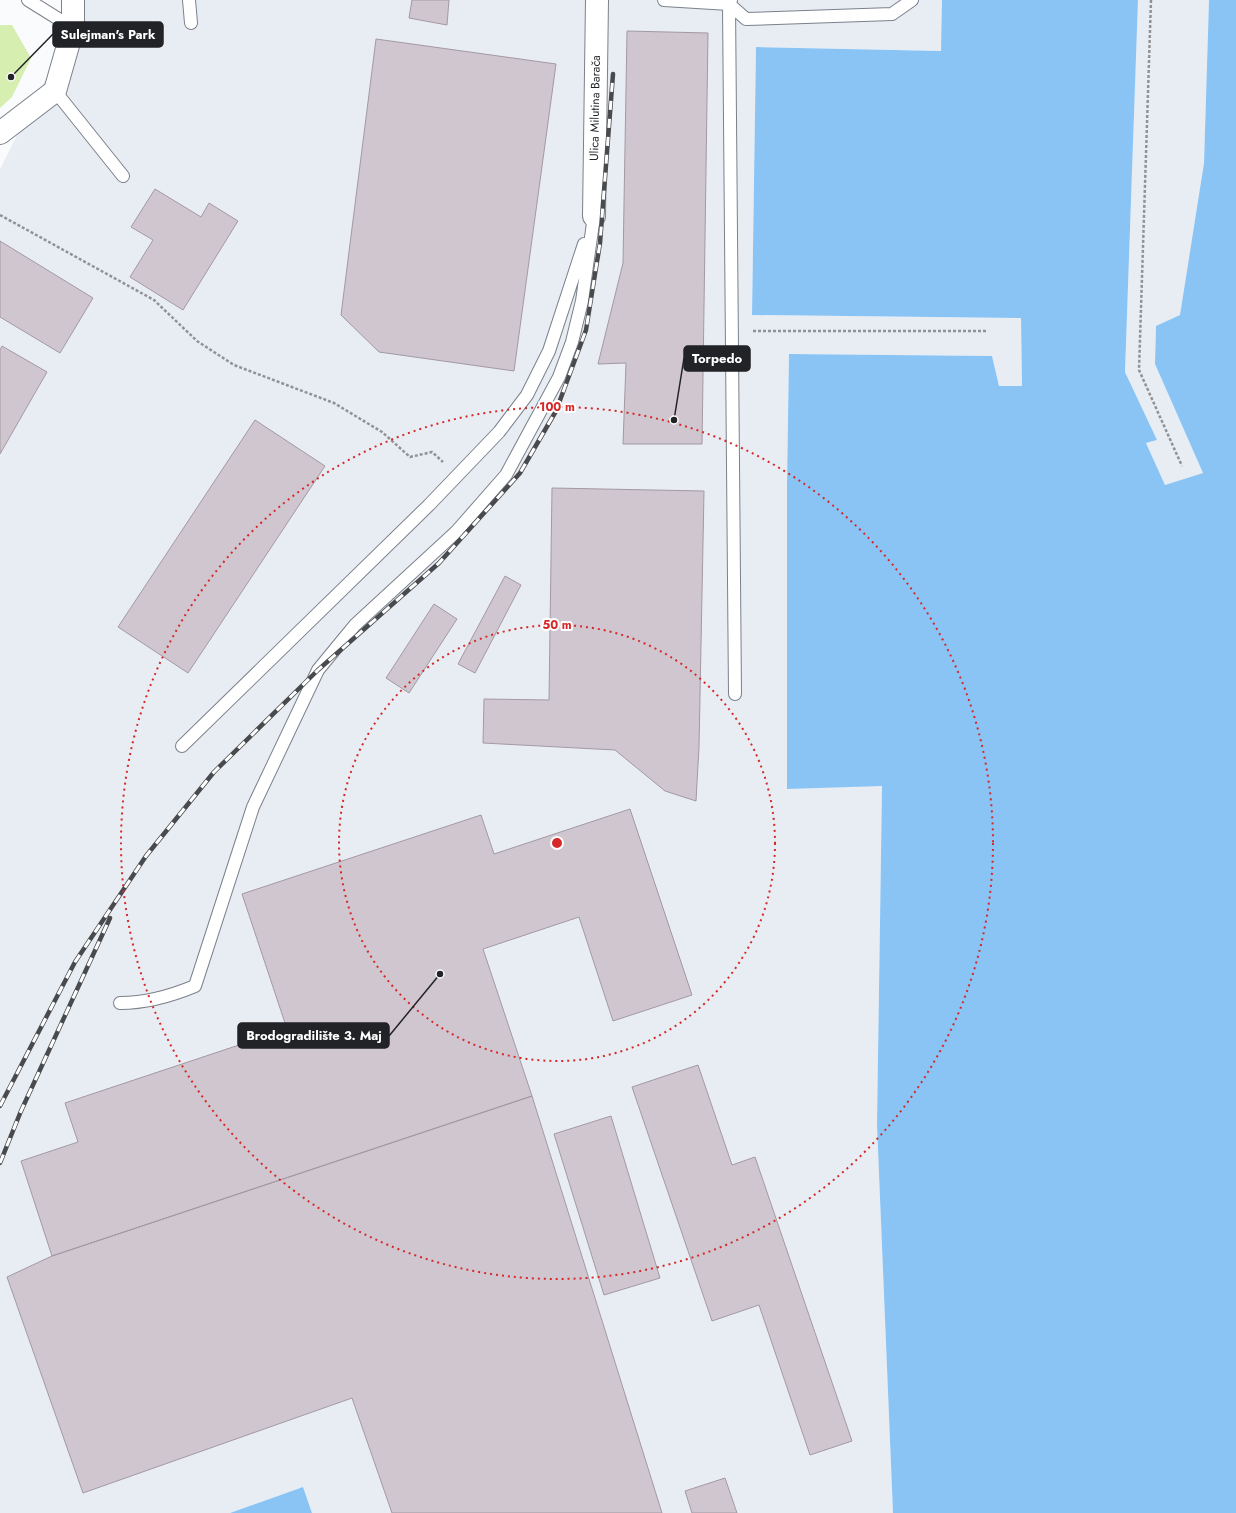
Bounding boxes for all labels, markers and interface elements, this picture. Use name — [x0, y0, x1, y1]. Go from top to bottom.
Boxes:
callout: Sulejman's Park — [53, 22, 163, 47]
text: Sulejman's Park — [61, 25, 156, 44]
street label: Ulica Milutina Barača — [585, 55, 605, 161]
callout: Torpedo — [684, 346, 750, 371]
text: Torpedo — [692, 349, 742, 368]
text: 100 m — [539, 398, 575, 416]
text: 50 m — [542, 616, 572, 634]
centre of rings — [550, 836, 564, 850]
callout: Brodogradilište 3. Maj — [238, 1023, 389, 1048]
text: Brodogradilište 3. Maj — [246, 1026, 382, 1045]

